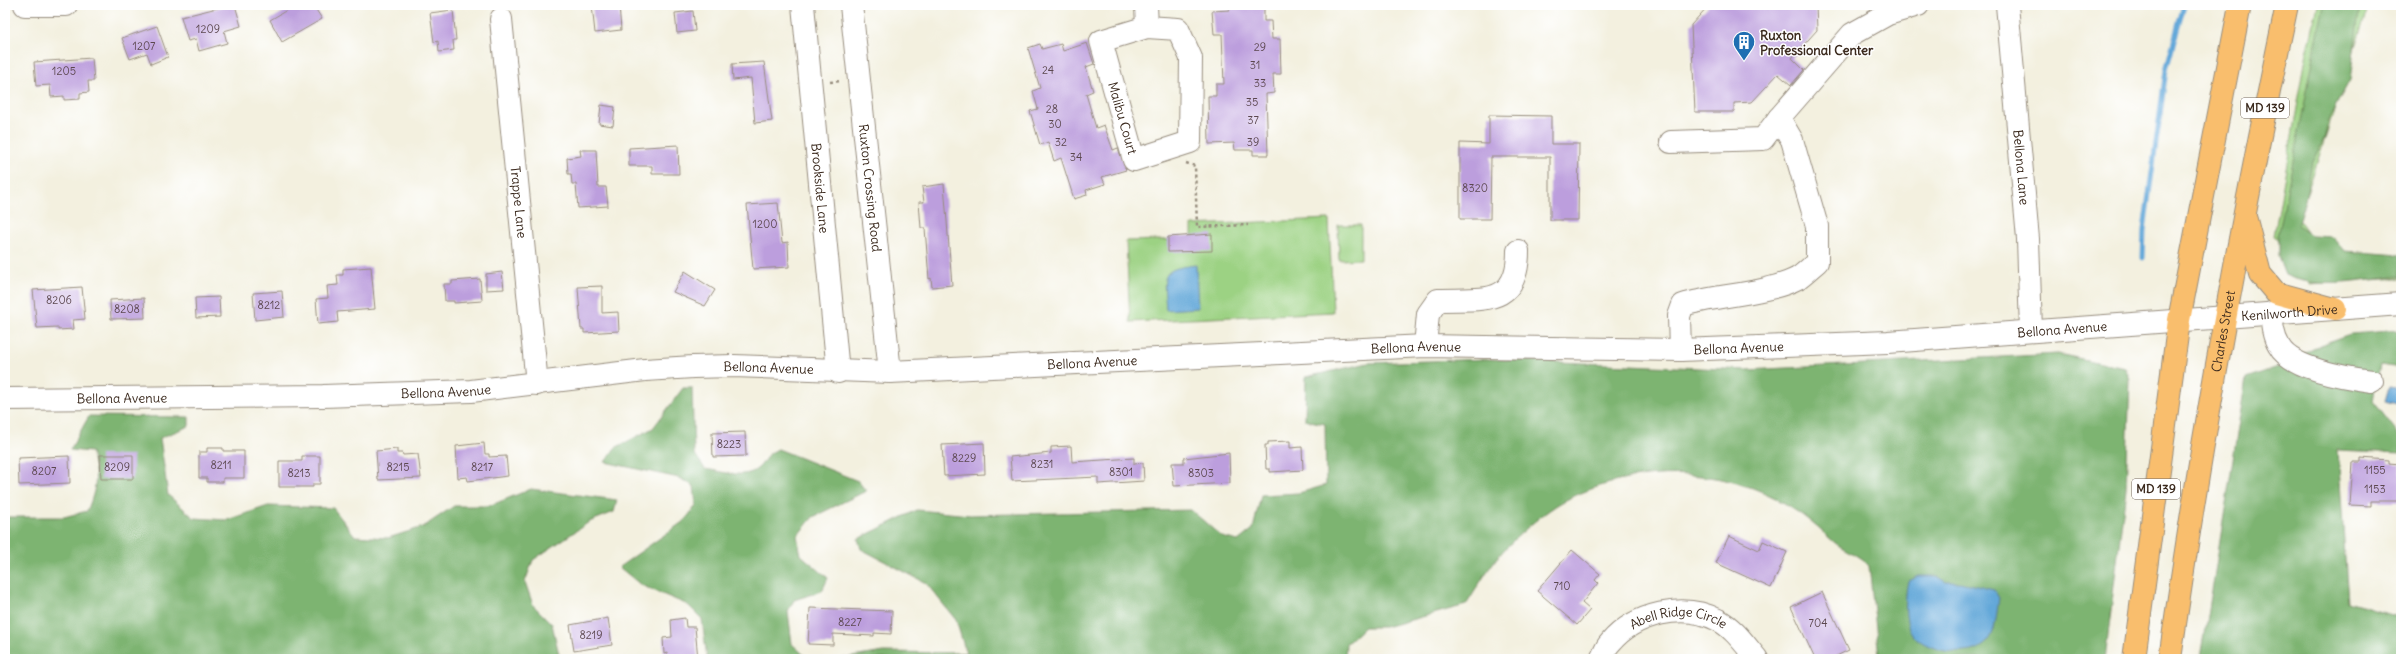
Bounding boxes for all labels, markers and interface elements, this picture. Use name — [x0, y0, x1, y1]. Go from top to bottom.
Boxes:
house number: 1209 — [196, 22, 220, 36]
place label: Ruxton Professional Center — [1760, 27, 1874, 59]
building icon: Ruxton Professional Center — [1731, 29, 1757, 62]
house number: 1207 — [133, 39, 156, 53]
house number: 29 — [1254, 40, 1266, 54]
house number: 31 — [1250, 58, 1260, 72]
house number: 24 — [1042, 63, 1054, 77]
house number: 1205 — [52, 64, 76, 78]
house number: 33 — [1254, 76, 1266, 90]
street label: Malibu Court — [1104, 80, 1141, 157]
house number: 35 — [1246, 95, 1258, 109]
road number: MD 139 — [2241, 98, 2289, 118]
house number: 28 — [1046, 102, 1058, 116]
house number: 37 — [1247, 113, 1259, 127]
house number: 30 — [1048, 117, 1062, 131]
street label: Ruxton Crossing Road — [855, 123, 885, 253]
street label: Bellona Lane — [2009, 129, 2033, 206]
house number: 32 — [1055, 135, 1067, 149]
house number: 39 — [1247, 135, 1259, 149]
street label: Brookside Lane — [807, 142, 833, 234]
house number: 34 — [1070, 150, 1082, 164]
street label: Trappe Lane — [507, 165, 531, 239]
house number: 8320 — [1462, 181, 1488, 195]
house number: 1200 — [753, 217, 777, 231]
street label: Charles Street — [2208, 289, 2239, 373]
house number: 8206 — [46, 293, 72, 307]
house number: 8212 — [258, 298, 280, 312]
street label: Kenilworth Drive — [2241, 301, 2338, 325]
house number: 8208 — [114, 302, 140, 316]
street label: Bellona Avenue — [2016, 318, 2108, 341]
street label: Bellona Avenue — [1370, 338, 1461, 358]
street label: Bellona Avenue — [1693, 338, 1784, 358]
street label: Bellona Avenue — [1047, 352, 1138, 373]
street label: Bellona Avenue — [723, 358, 814, 378]
street label: Bellona Avenue — [400, 381, 492, 402]
street label: Bellona Avenue — [77, 389, 167, 407]
house number: 8223 — [717, 437, 741, 451]
house number: 8229 — [952, 451, 976, 465]
house number: 8231 — [1031, 457, 1053, 471]
house number: 8211 — [210, 458, 232, 472]
house number: 8209 — [104, 460, 130, 474]
house number: 8215 — [386, 460, 410, 474]
house number: 8217 — [471, 460, 494, 474]
house number: 1155 — [2364, 463, 2386, 477]
house number: 8207 — [32, 464, 57, 478]
house number: 8301 — [1109, 465, 1133, 479]
house number: 8213 — [288, 466, 310, 480]
house number: 8303 — [1188, 466, 1214, 480]
road number: MD 139 — [2132, 479, 2180, 499]
house number: 1153 — [2364, 482, 2386, 496]
house number: 710 — [1554, 579, 1571, 593]
text: Abell Ridge Circle — [1627, 603, 1731, 633]
house number: 8227 — [838, 615, 862, 629]
house number: 704 — [1809, 616, 1828, 630]
street label: Abell Ridge Circle — [1628, 622, 1728, 638]
house number: 8219 — [579, 628, 603, 642]

